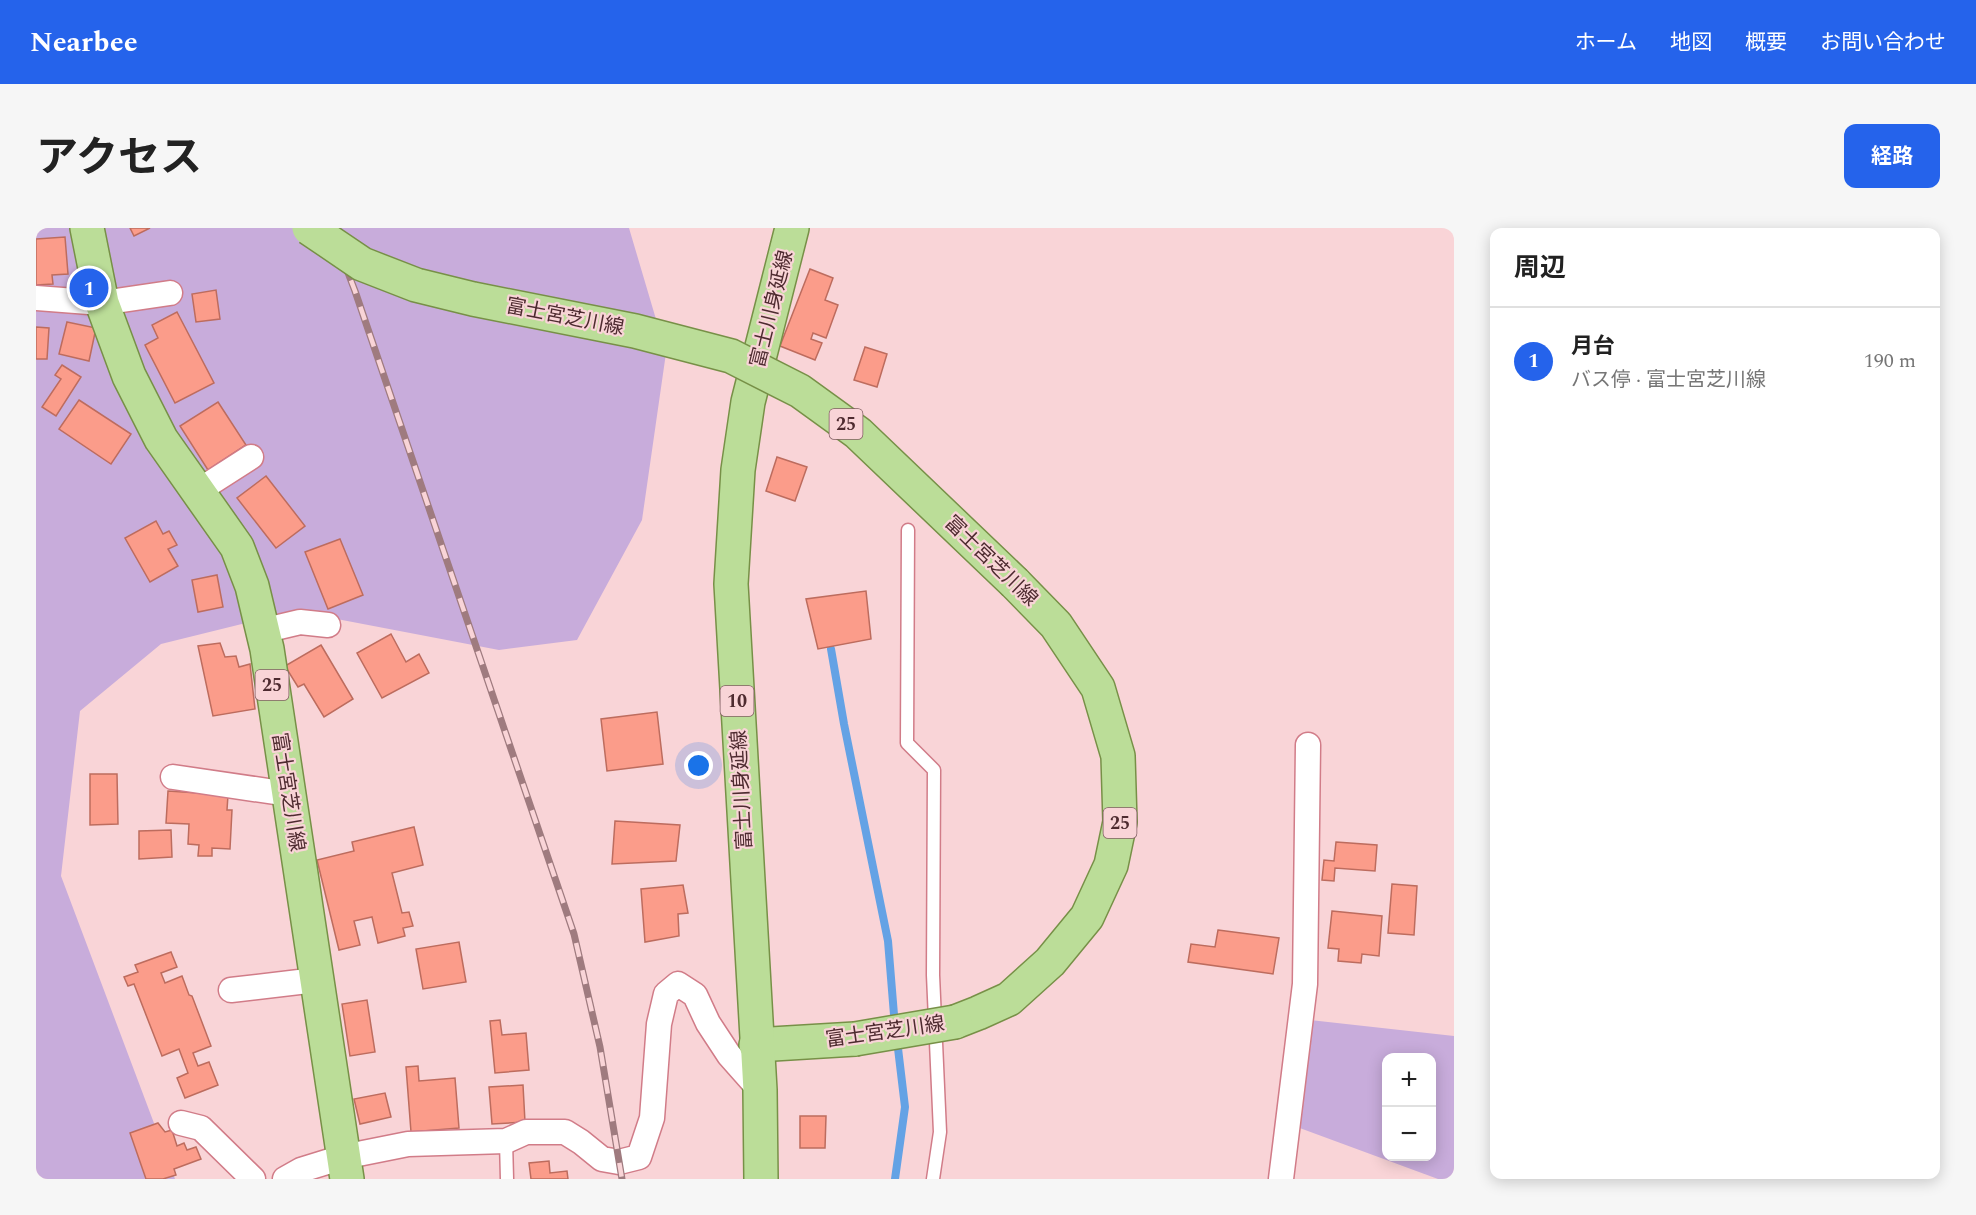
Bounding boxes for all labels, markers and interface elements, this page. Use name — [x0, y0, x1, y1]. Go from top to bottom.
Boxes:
text: Nearbee — [30, 21, 138, 64]
text: ホーム — [1575, 27, 1637, 59]
text: 地図 — [1670, 27, 1712, 59]
text: 概要 — [1745, 27, 1787, 59]
text: お問い合わせ — [1820, 27, 1946, 59]
button: 経路 — [1844, 124, 1940, 188]
text: アクセス — [36, 127, 202, 190]
street label: 富士川身延線 — [743, 247, 801, 371]
text: 周辺 — [1514, 248, 1566, 288]
pin: 1 — [70, 266, 108, 310]
street label: 富士宮芝川線 — [503, 291, 627, 343]
text: 月台 — [1571, 330, 1615, 363]
text: 1 — [1528, 346, 1539, 376]
text: 190 m — [1864, 346, 1916, 376]
text: バス停 · 富士宮芝川線 — [1571, 365, 1766, 395]
road number: 25 — [830, 409, 862, 439]
street label: 富士宮芝川線 — [937, 509, 1045, 613]
road number: 25 — [256, 670, 288, 700]
road number: 10 — [720, 686, 754, 716]
street label: 富士川身延線 — [724, 729, 760, 851]
street label: 富士宮芝川線 — [264, 730, 312, 854]
your location — [684, 751, 713, 780]
road number: 25 — [1104, 808, 1136, 838]
street label: 富士宮芝川線 — [823, 1009, 947, 1055]
map controls — [1382, 1053, 1436, 1161]
button: + — [1382, 1053, 1436, 1107]
button: − — [1382, 1107, 1436, 1161]

